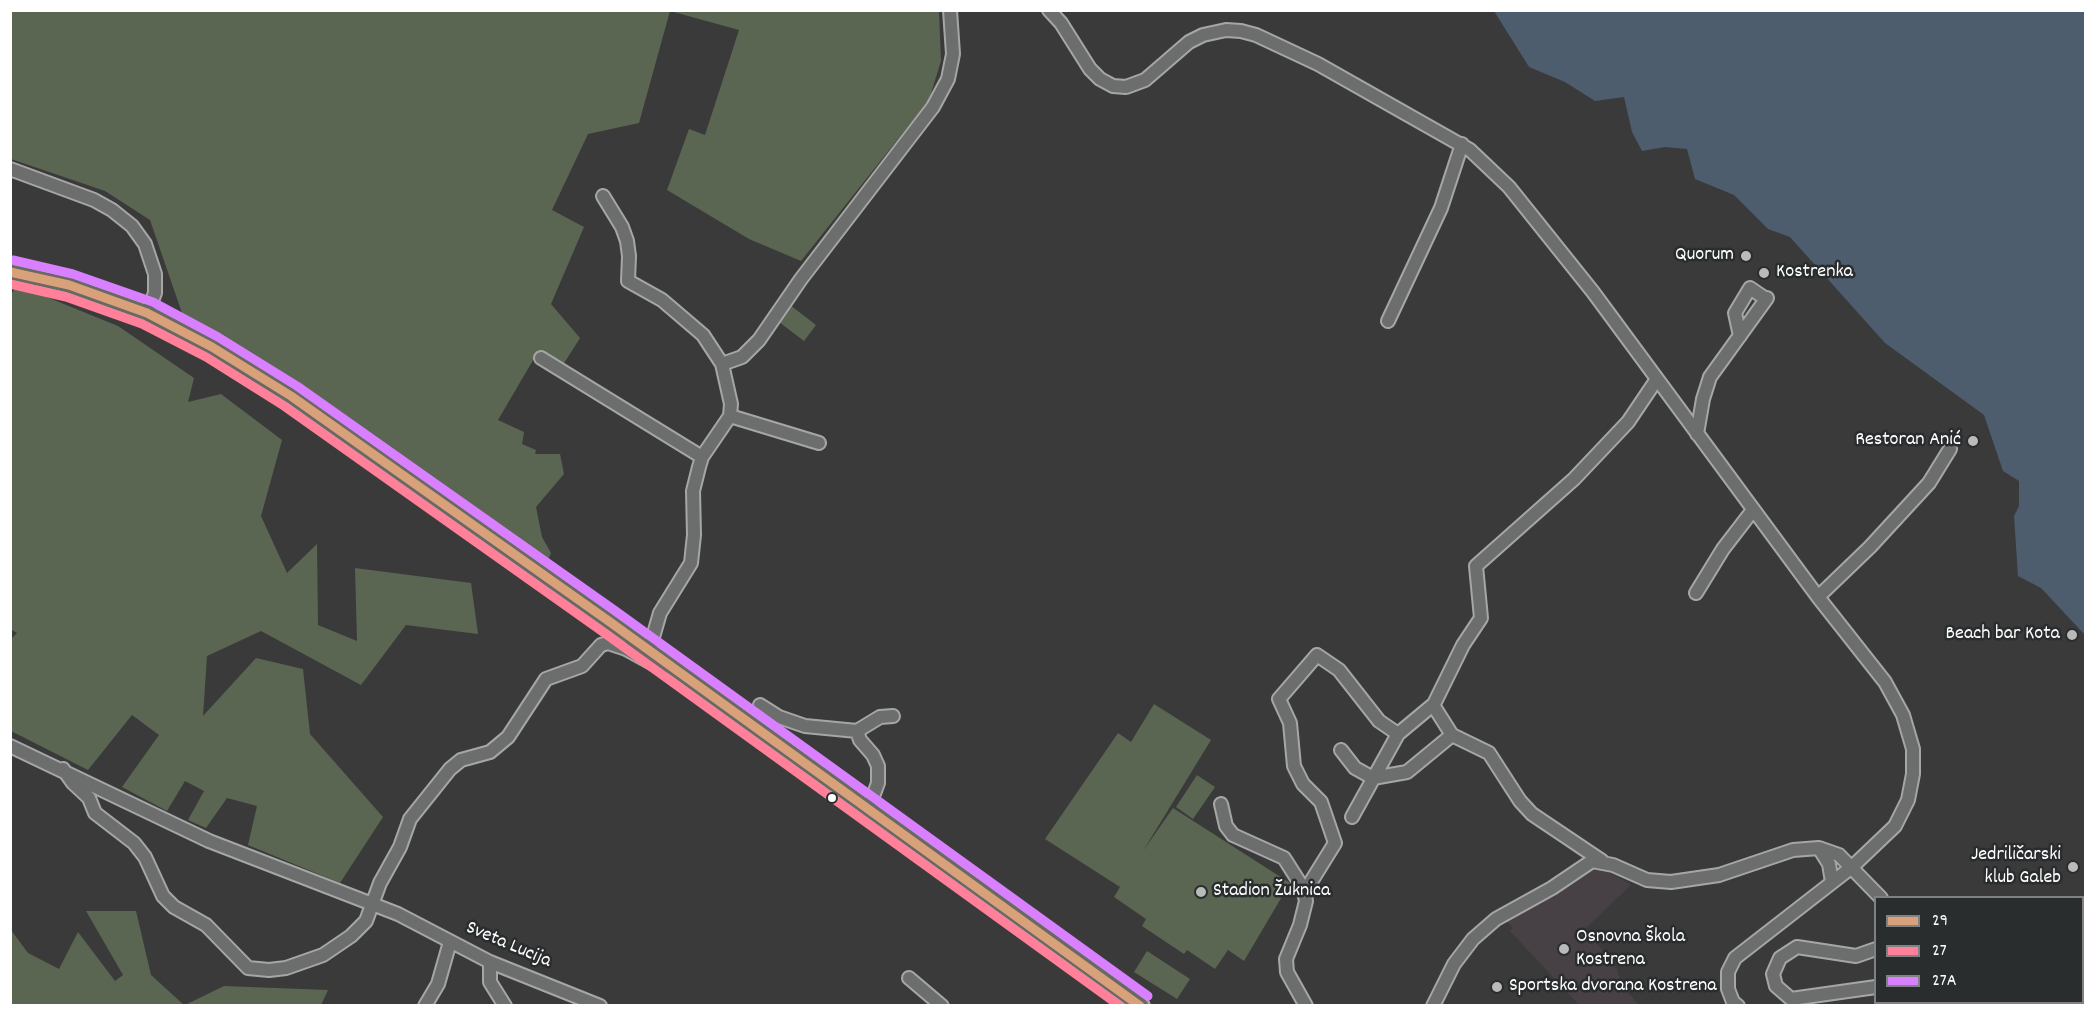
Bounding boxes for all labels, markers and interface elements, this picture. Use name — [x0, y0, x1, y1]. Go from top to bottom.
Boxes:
place label: Quorum — [1675, 244, 1734, 268]
marker: Quorum — [1739, 249, 1753, 263]
place label: Kostrenka — [1776, 261, 1853, 285]
marker: Kostrenka — [1757, 266, 1771, 280]
place label: Restoran Anić — [1855, 429, 1961, 453]
marker: Restoran Anić — [1966, 434, 1980, 448]
place label: Beach bar Kota — [1946, 623, 2060, 647]
marker: Beach bar Kota — [2065, 628, 2079, 642]
unlabelled marker — [826, 792, 838, 804]
place label: Jedriličarski klub Galeb — [1971, 844, 2061, 891]
marker: Jedriličarski klub Galeb — [2066, 860, 2080, 874]
place label: Stadion Žuknica — [1213, 880, 1330, 904]
marker: Stadion Žuknica — [1194, 885, 1208, 899]
legend — [1874, 896, 2084, 1004]
text: 29 — [1932, 909, 1948, 934]
street label: Sveta Lucija — [462, 917, 554, 975]
place label: Osnovna Škola Kostrena — [1576, 926, 1685, 973]
text: 27 — [1932, 939, 1947, 964]
marker: Osnovna Škola Kostrena — [1557, 942, 1571, 956]
text: 27A — [1932, 969, 1957, 994]
place label: Sportska dvorana Kostrena — [1509, 975, 1717, 999]
marker: Sportska dvorana Kostrena — [1490, 980, 1504, 994]

